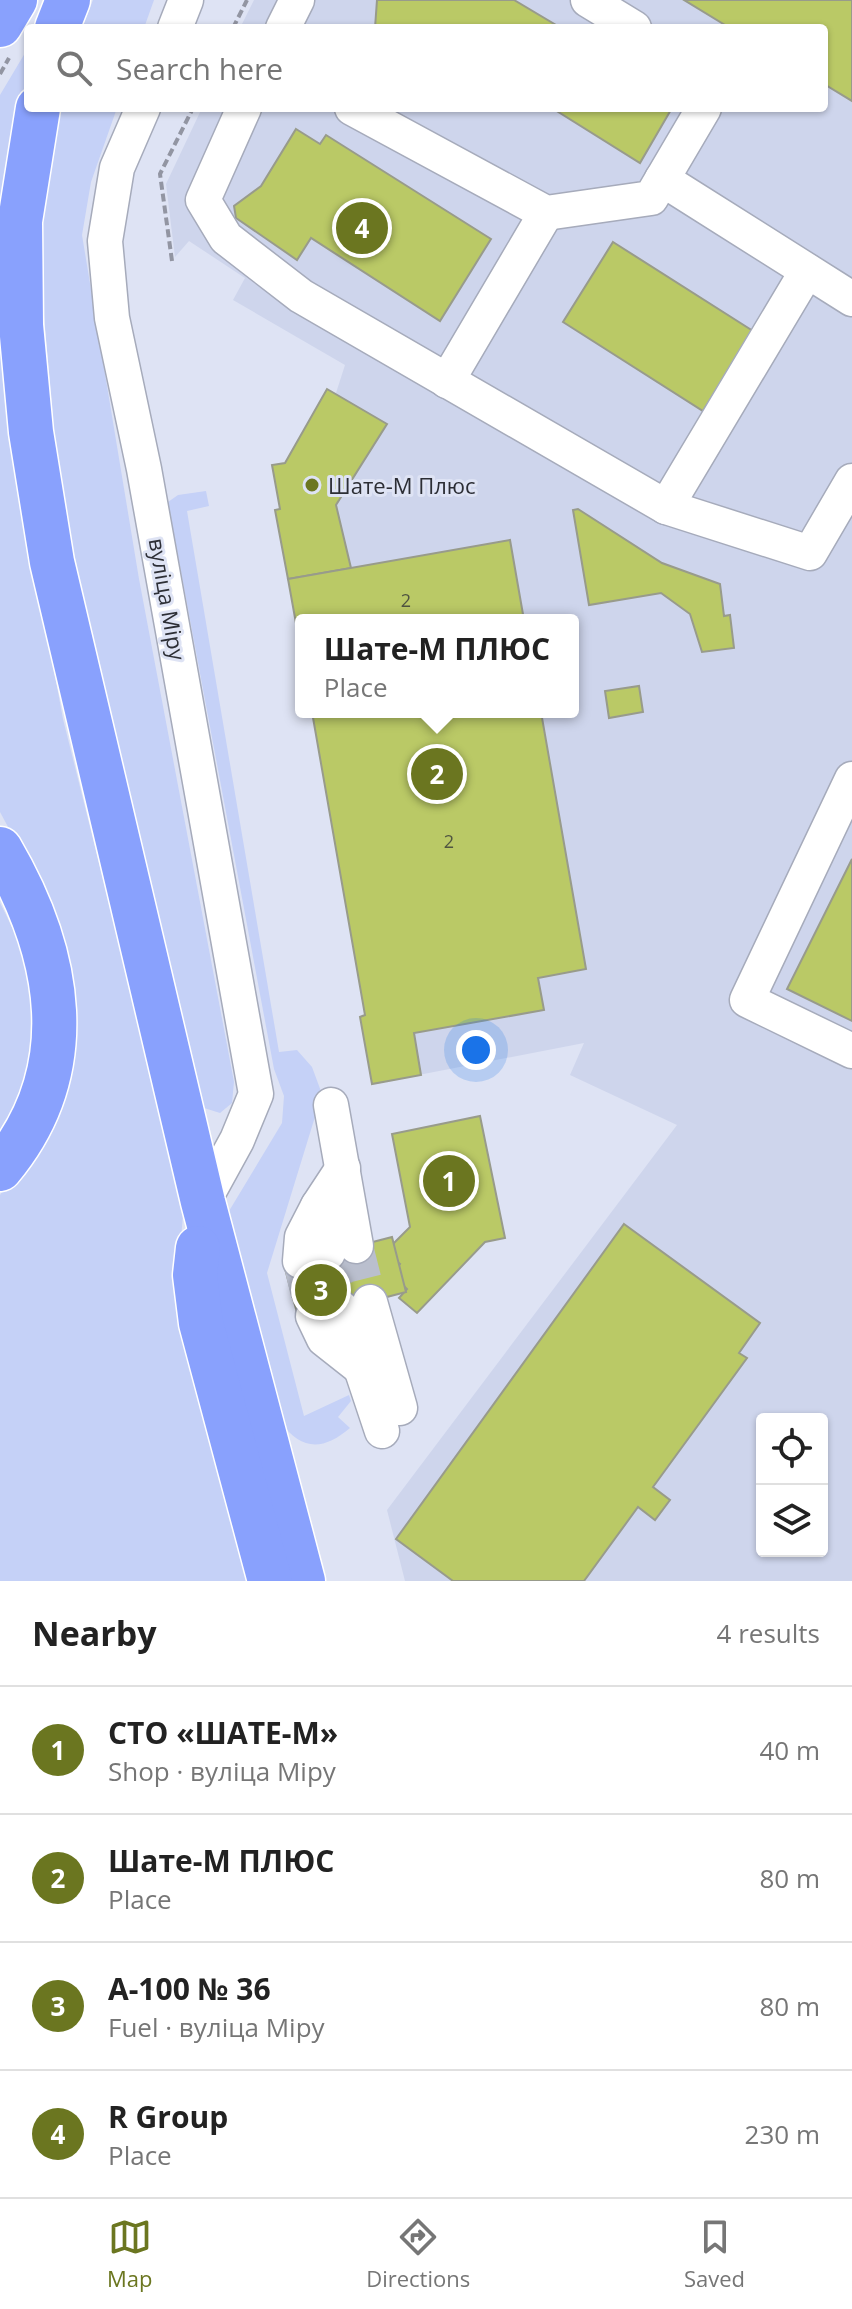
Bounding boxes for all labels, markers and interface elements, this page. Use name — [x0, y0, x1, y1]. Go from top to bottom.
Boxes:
search box — [24, 24, 828, 112]
icon: search — [52, 46, 96, 90]
text: Search here — [116, 48, 283, 89]
pin: 4 — [336, 198, 388, 258]
place label: Шате-М Плюс — [328, 470, 476, 500]
marker: Шате-М Плюс — [303, 476, 321, 494]
street label: вуліца Міру — [143, 536, 194, 663]
house number: 2 — [401, 588, 411, 612]
popup — [295, 614, 579, 718]
text: Шате-М ПЛЮС — [324, 628, 550, 669]
text: Place — [324, 669, 388, 705]
pin: 2 — [411, 744, 463, 804]
house number: 2 — [444, 829, 454, 853]
your location — [456, 1030, 496, 1070]
pin: 1 — [423, 1151, 475, 1211]
pin: 3 — [295, 1260, 347, 1320]
map controls — [756, 1413, 828, 1557]
button: locate — [756, 1413, 828, 1485]
button: layers — [756, 1485, 828, 1557]
text: Nearby — [32, 1610, 157, 1656]
text: 4 results — [717, 1615, 820, 1651]
text: СТО «ШАТЕ-М» — [108, 1712, 338, 1753]
text: 1 — [51, 1732, 65, 1768]
text: 40 m — [759, 1732, 820, 1768]
text: Shop · вуліца Міру — [108, 1753, 336, 1789]
text: Шате-М ПЛЮС — [108, 1840, 334, 1881]
text: 2 — [51, 1860, 65, 1896]
text: 80 m — [759, 1860, 820, 1896]
text: Place — [108, 1881, 172, 1917]
text: А-100 № 36 — [108, 1968, 271, 2009]
text: 3 — [51, 1988, 65, 2024]
text: 80 m — [759, 1988, 820, 2024]
text: Fuel · вуліца Міру — [108, 2009, 325, 2045]
text: R Group — [108, 2096, 228, 2137]
text: 4 — [51, 2116, 65, 2152]
text: 230 m — [745, 2116, 820, 2152]
text: Place — [108, 2137, 172, 2173]
tab: Map — [107, 2215, 152, 2293]
tab: Directions — [366, 2215, 470, 2293]
tab: Saved — [684, 2215, 745, 2293]

